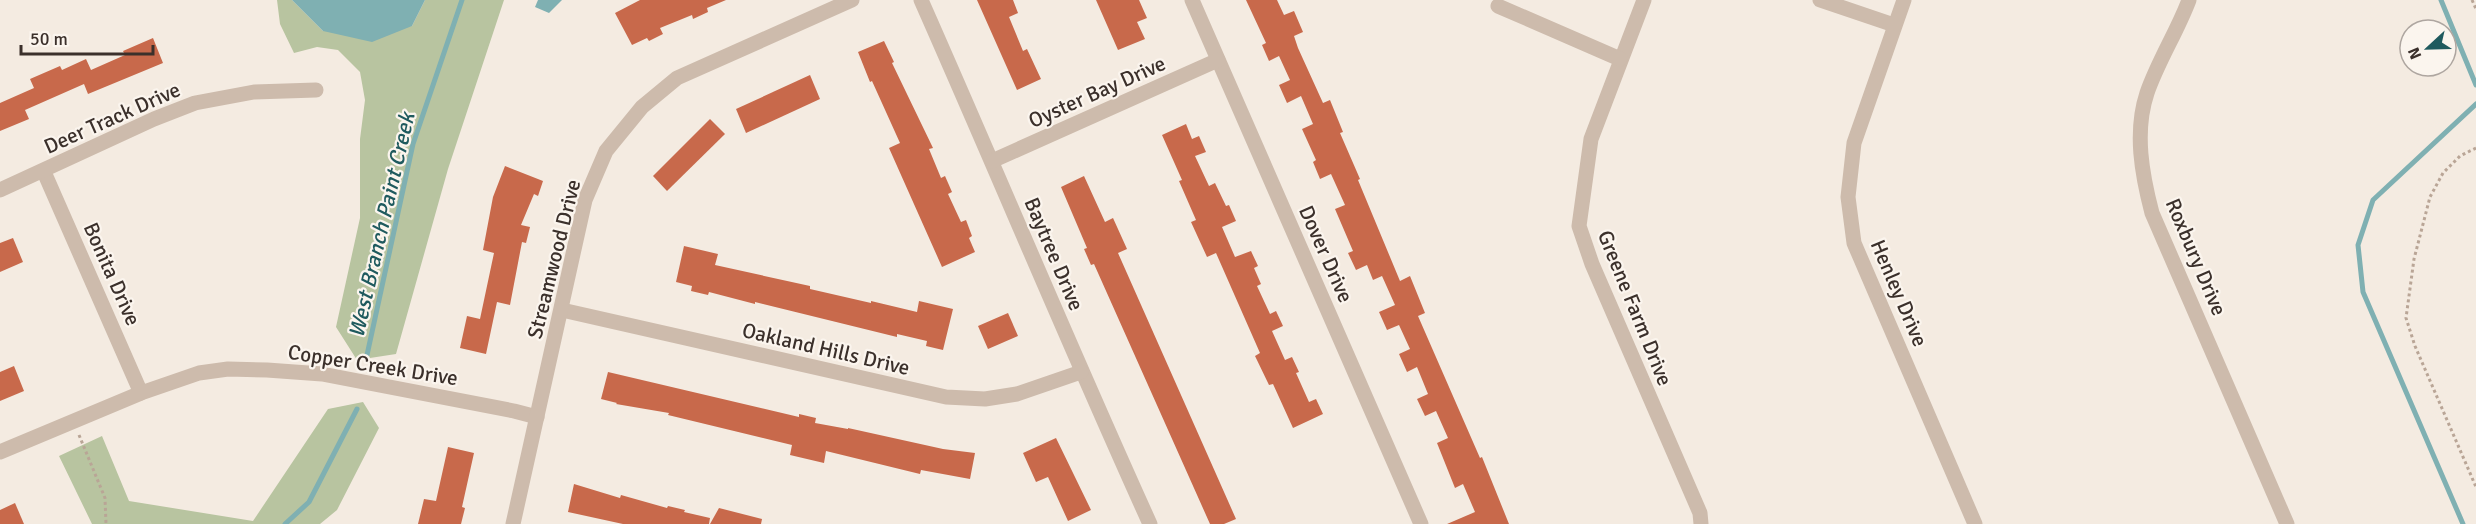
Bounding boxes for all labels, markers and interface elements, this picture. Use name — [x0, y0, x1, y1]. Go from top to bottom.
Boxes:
scale bar — [21, 18, 153, 56]
north arrow — [2398, 18, 2458, 78]
text: 50 m — [30, 28, 68, 50]
text: N — [2404, 44, 2426, 62]
street label: Oyster Bay Drive — [1024, 50, 1170, 134]
street label: Deer Track Drive — [40, 76, 184, 160]
water label: West Branch Paint Creek — [342, 108, 421, 340]
street label: Streamwood Drive — [522, 177, 586, 341]
street label: Baytree Drive — [1019, 193, 1089, 315]
street label: Roxbury Drive — [2160, 194, 2232, 320]
street label: Dover Drive — [1293, 201, 1359, 307]
street label: Bonita Drive — [78, 218, 146, 330]
street label: Greene Farm Drive — [1592, 226, 1678, 390]
street label: Henley Drive — [1865, 236, 1933, 350]
street label: Oakland Hills Drive — [740, 317, 912, 381]
street label: Copper Creek Drive — [286, 339, 460, 391]

